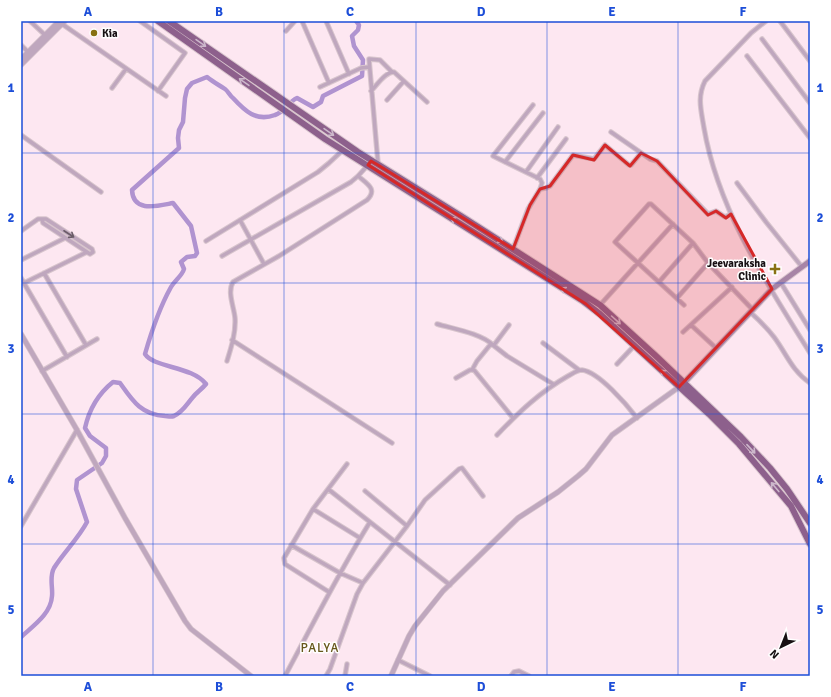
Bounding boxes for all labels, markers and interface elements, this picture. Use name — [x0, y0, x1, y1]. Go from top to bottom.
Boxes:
text: A — [84, 4, 93, 20]
text: B — [215, 4, 223, 20]
text: C — [346, 4, 354, 20]
text: D — [477, 4, 486, 20]
text: E — [608, 4, 616, 20]
text: F — [740, 4, 747, 20]
place label: Kia — [102, 27, 118, 40]
marker: Kia — [89, 28, 99, 38]
one-way arrow — [196, 39, 207, 47]
one-way arrow — [239, 78, 250, 86]
text: 1 — [7, 80, 15, 96]
text: 1 — [816, 80, 824, 96]
one-way arrow — [323, 128, 334, 136]
text: 2 — [7, 210, 15, 226]
text: 2 — [816, 210, 824, 226]
one-way arrow — [450, 217, 462, 225]
one-way arrow — [63, 230, 74, 238]
one-way arrow — [492, 236, 504, 244]
place label: Jeevaraksha Clinic — [707, 257, 766, 283]
marker: Jeevaraksha Clinic — [769, 263, 781, 275]
one-way arrow — [560, 286, 572, 294]
one-way arrow — [611, 316, 622, 325]
text: 3 — [7, 341, 15, 357]
text: 3 — [816, 341, 824, 357]
one-way arrow — [660, 369, 670, 379]
one-way arrow — [746, 443, 755, 453]
text: 4 — [7, 472, 15, 488]
text: 4 — [816, 472, 824, 488]
one-way arrow — [771, 482, 780, 492]
text: 5 — [7, 602, 15, 618]
text: 5 — [816, 602, 824, 618]
north arrow — [761, 627, 801, 667]
district label: PALYA — [301, 640, 339, 656]
text: N — [767, 647, 782, 661]
text: A — [84, 679, 93, 695]
text: B — [215, 679, 223, 695]
text: C — [346, 679, 354, 695]
text: D — [477, 679, 486, 695]
text: E — [608, 679, 616, 695]
text: F — [740, 679, 747, 695]

